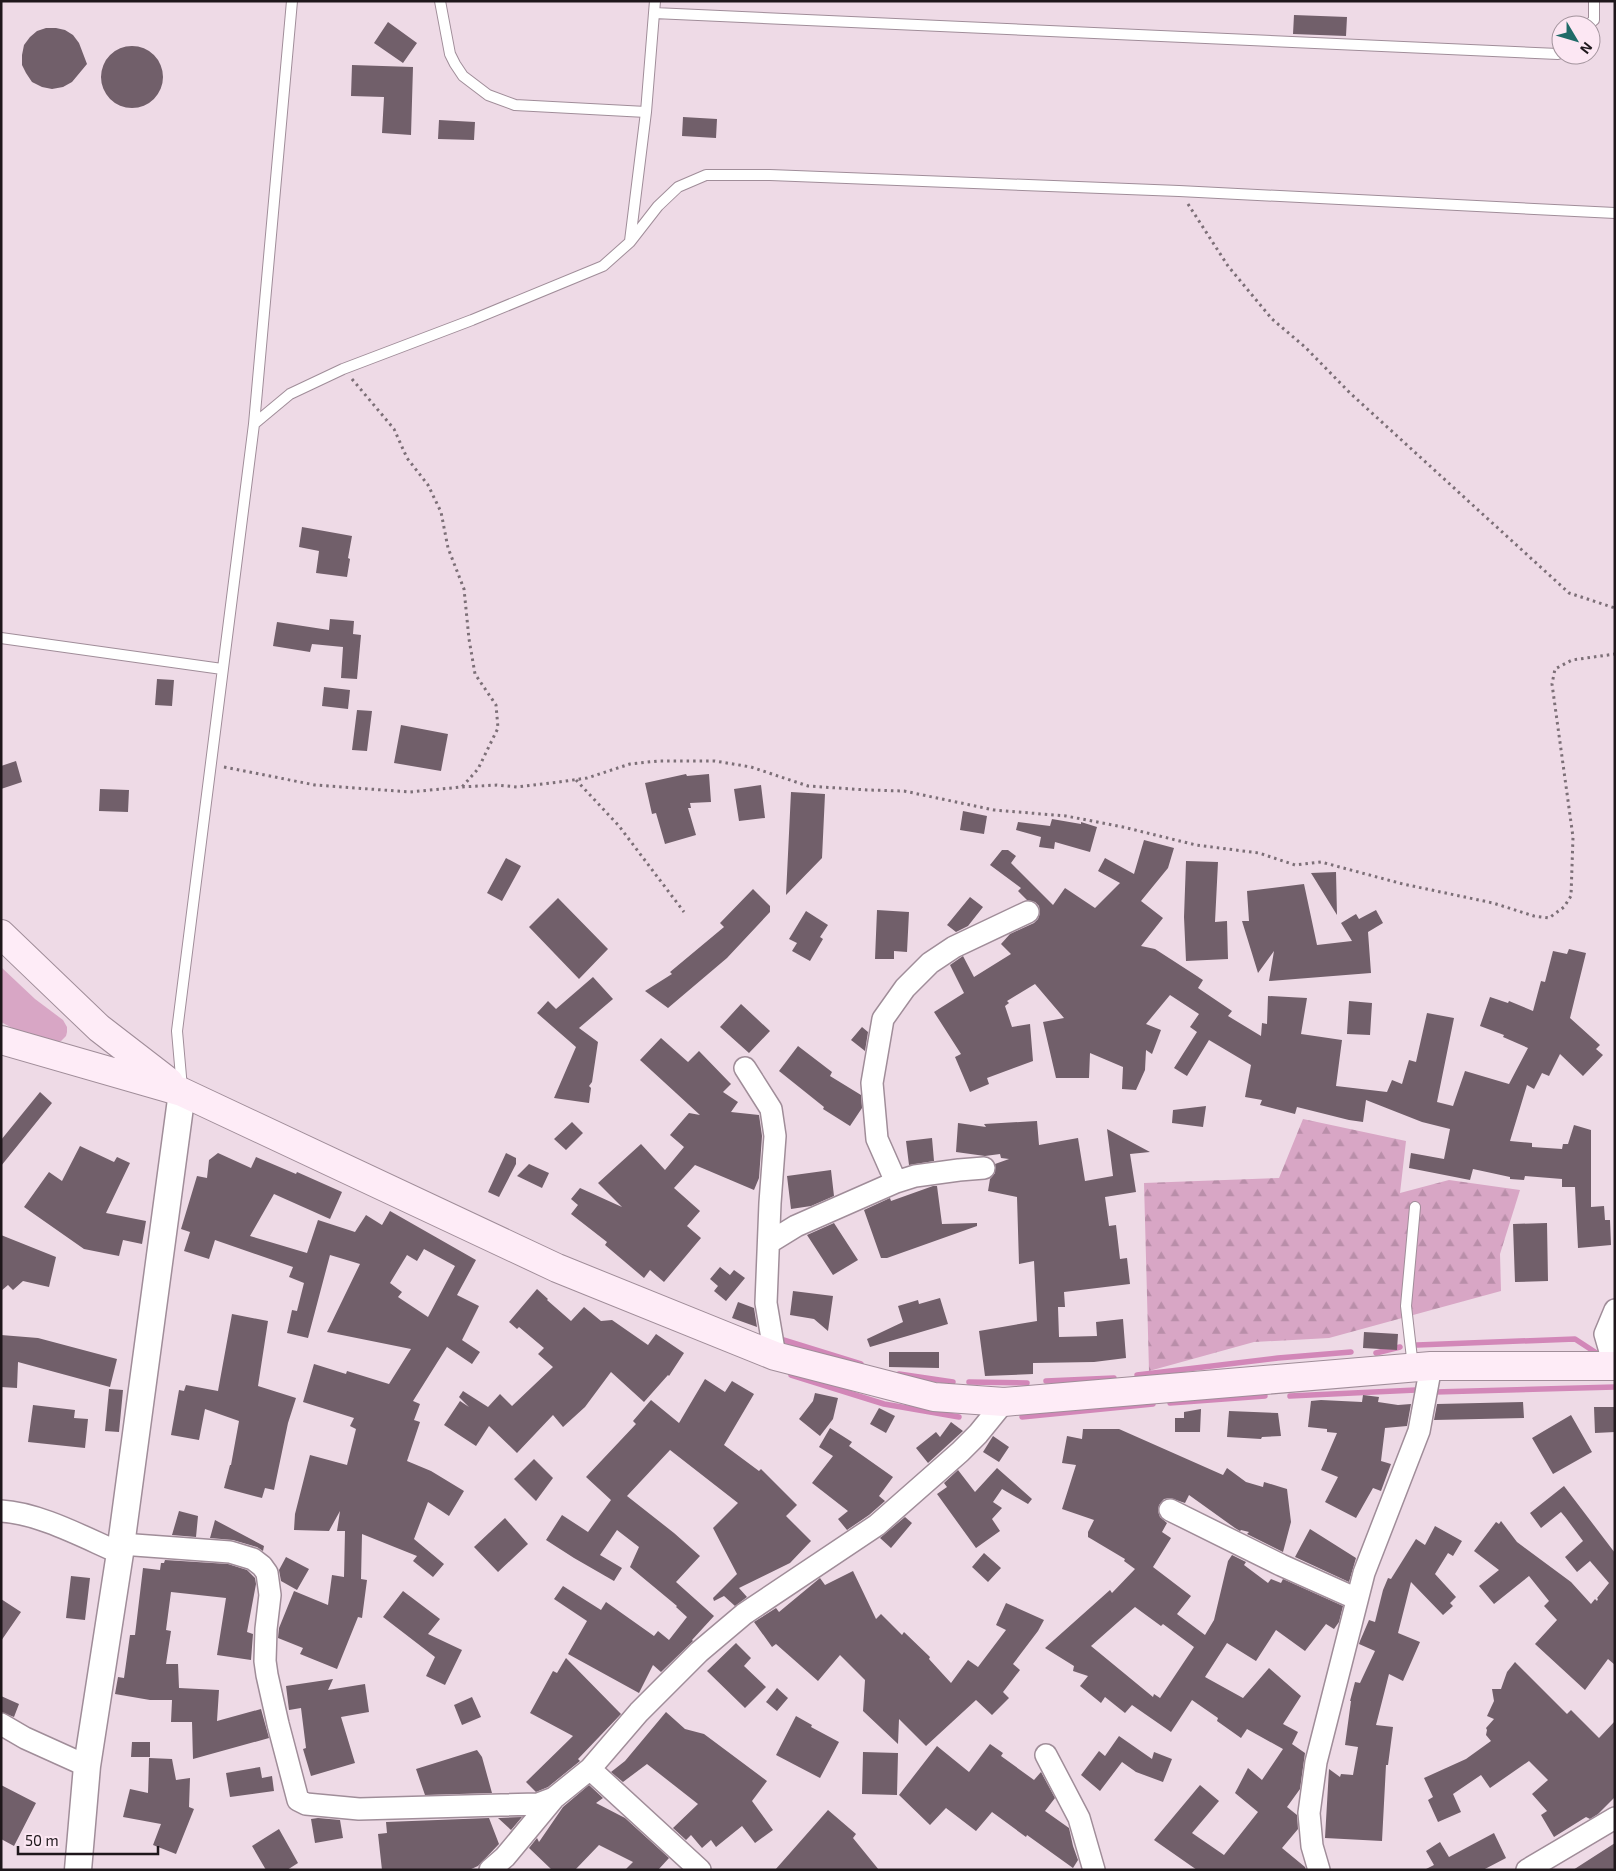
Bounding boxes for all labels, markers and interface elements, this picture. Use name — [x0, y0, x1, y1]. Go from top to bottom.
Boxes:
north arrow — [1551, 15, 1601, 65]
text: N — [1577, 39, 1596, 58]
scale bar — [18, 1824, 158, 1856]
text: 50 m — [25, 1831, 59, 1849]

